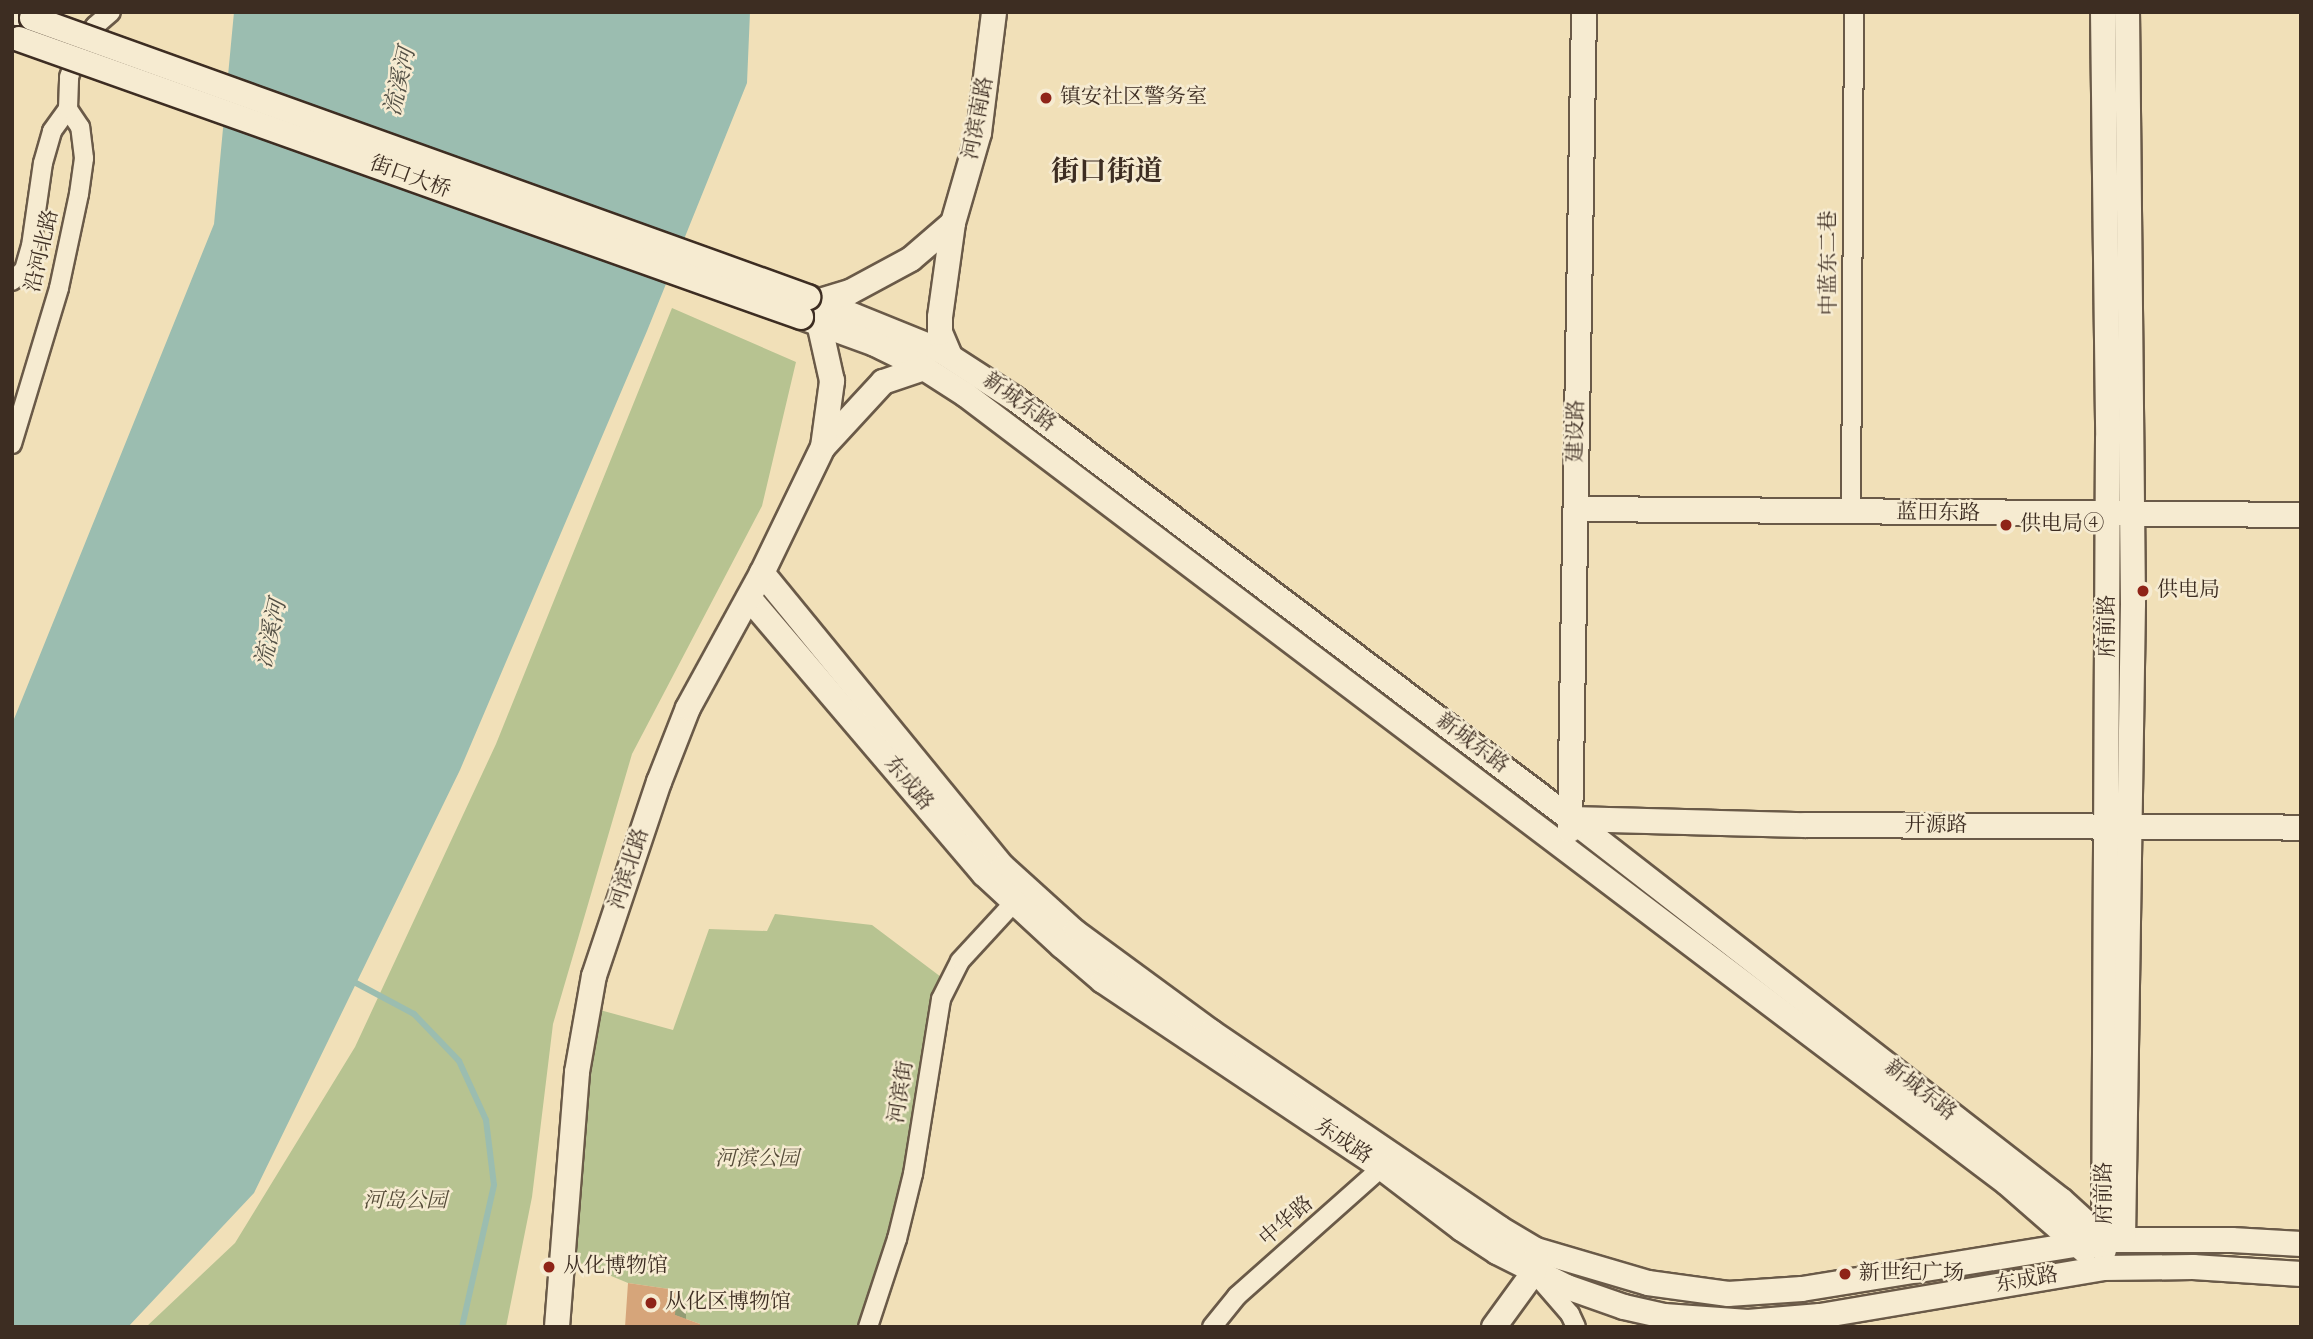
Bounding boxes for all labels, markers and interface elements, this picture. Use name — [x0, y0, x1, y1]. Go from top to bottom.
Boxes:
water label: 流溪河 — [380, 45, 422, 119]
street label: 河滨南路 — [959, 74, 999, 162]
place label: 镇安社区警务室 — [1060, 85, 1207, 111]
marker: 镇安社区警务室 — [1038, 90, 1054, 106]
street label: 街口大桥 — [366, 152, 454, 204]
district label: 街口街道 — [1051, 156, 1163, 190]
street label: 沿河北路 — [21, 207, 65, 295]
street label: 中蓝东二巷 — [1817, 211, 1843, 315]
street label: 新城东路 — [978, 368, 1060, 438]
street label: 建设路 — [1564, 399, 1590, 463]
street label: 蓝田东路 — [1896, 501, 1980, 527]
place label: 供电局④ — [2020, 512, 2104, 538]
marker: 供电局④ — [1998, 517, 2014, 533]
place label: 供电局 — [2157, 578, 2220, 604]
marker: 供电局 — [2135, 583, 2151, 599]
street label: 府前路 — [2095, 595, 2121, 657]
water label: 流溪河 — [251, 597, 293, 671]
street label: 新城东路 — [1431, 709, 1513, 779]
street label: 东成路 — [878, 752, 938, 816]
street label: 开源路 — [1905, 813, 1967, 839]
street label: 河滨北路 — [605, 825, 655, 913]
street label: 新城东路 — [1879, 1055, 1961, 1127]
street label: 河滨街 — [885, 1059, 919, 1125]
street label: 东成路 — [1310, 1114, 1376, 1170]
park label: 河滨公园 — [715, 1147, 799, 1173]
street label: 府前路 — [2092, 1162, 2118, 1224]
park label: 河岛公园 — [363, 1189, 447, 1215]
street label: 中华路 — [1255, 1192, 1319, 1252]
place label: 从化博物馆 — [563, 1254, 668, 1280]
marker: 从化博物馆 — [541, 1259, 557, 1275]
place label: 新世纪广场 — [1859, 1261, 1964, 1287]
street label: 东成路 — [1994, 1263, 2060, 1299]
marker: 新世纪广场 — [1837, 1266, 1853, 1282]
place label: 从化区博物馆 — [665, 1290, 791, 1316]
marker: 从化区博物馆 — [643, 1295, 659, 1311]

